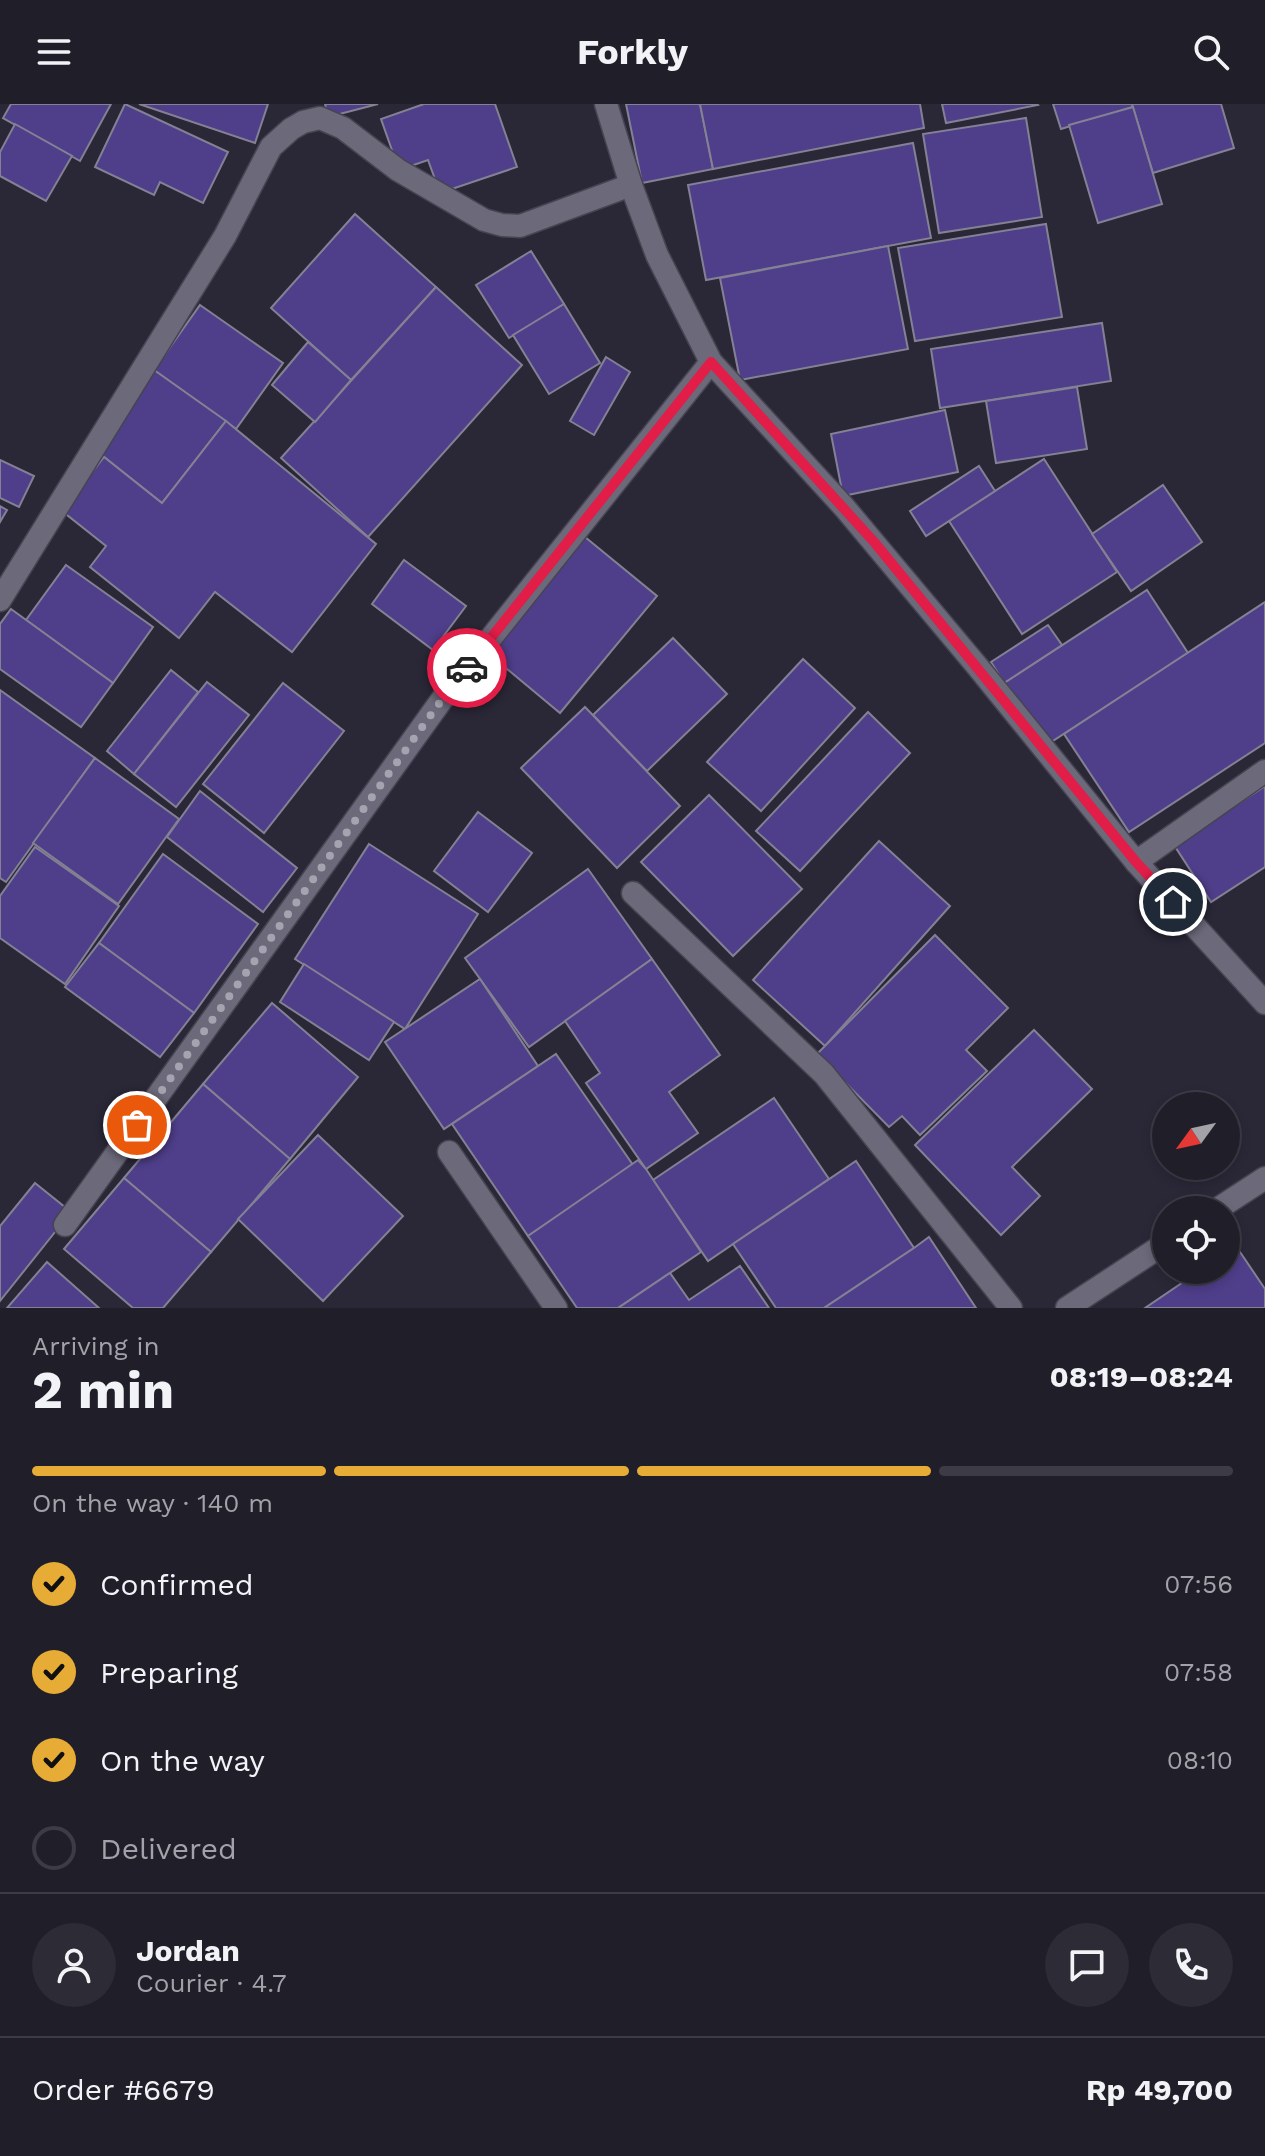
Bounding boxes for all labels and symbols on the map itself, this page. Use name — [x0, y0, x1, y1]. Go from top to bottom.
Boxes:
courier — [427, 628, 507, 708]
pin — [1139, 868, 1207, 936]
pin — [103, 1091, 171, 1159]
north arrow — [1152, 1092, 1240, 1180]

